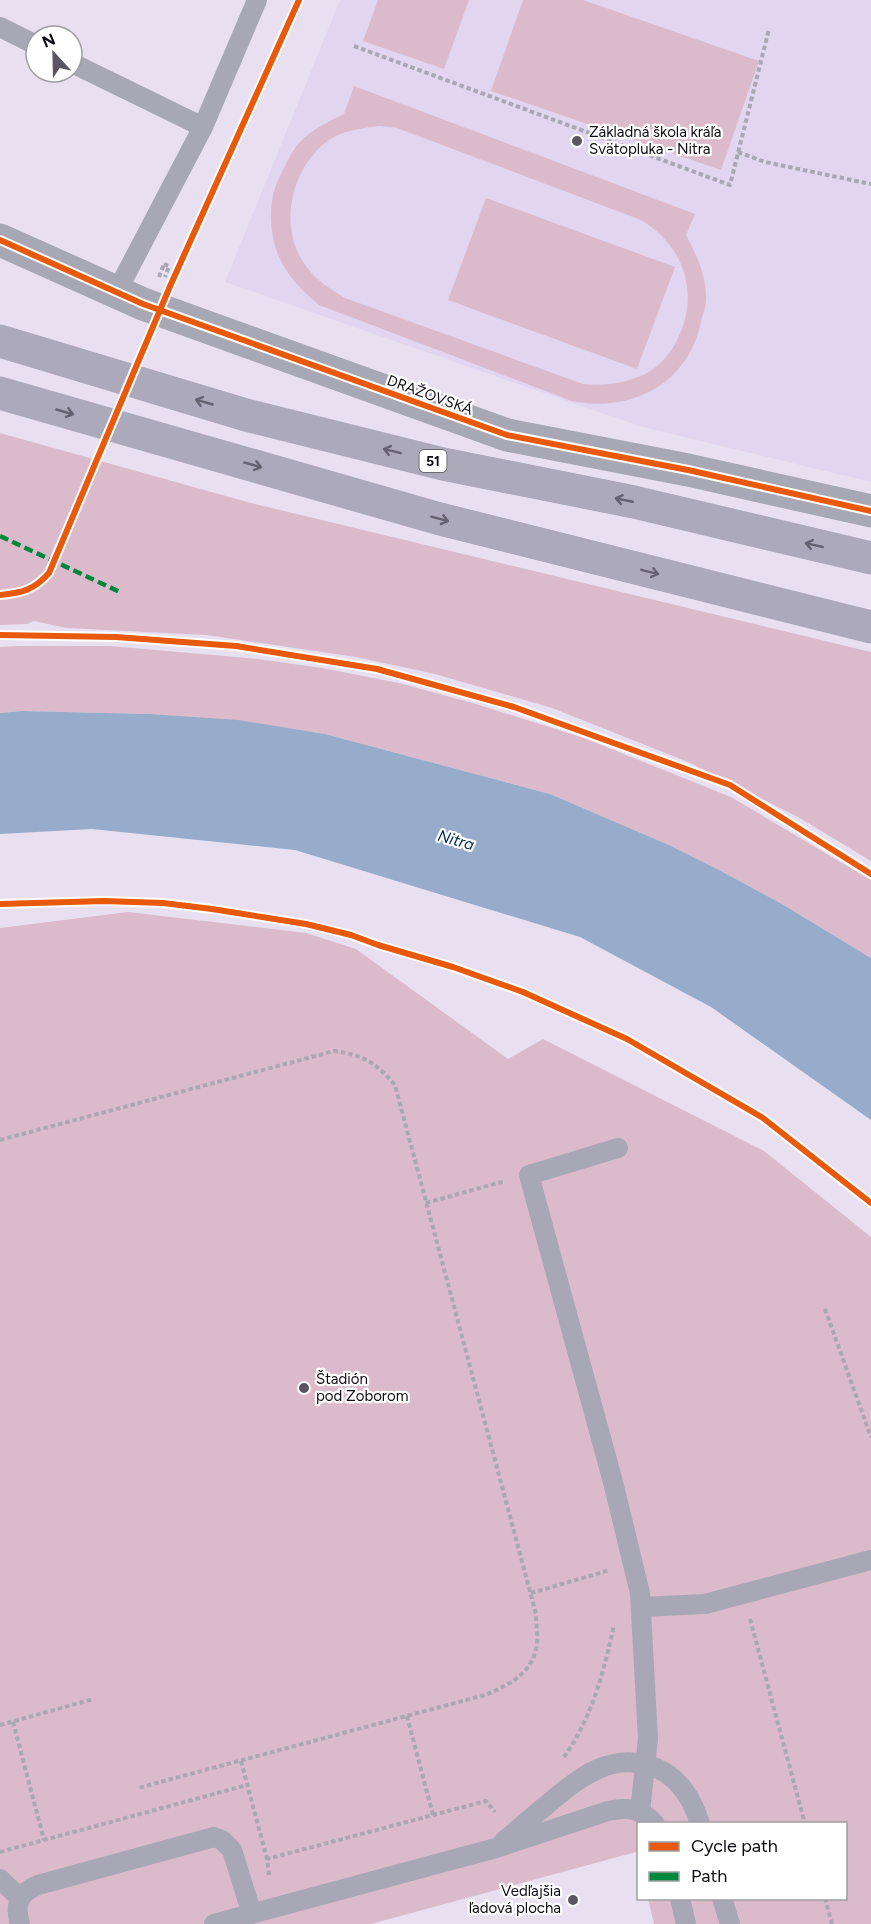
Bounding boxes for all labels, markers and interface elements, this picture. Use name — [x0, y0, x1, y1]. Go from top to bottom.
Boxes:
north arrow — [24, 24, 84, 84]
text: N — [39, 29, 58, 52]
place label: Základná škola kráľa Svätopluka - Nitra — [589, 123, 721, 158]
marker: Základná škola kráľa Svätopluka - Nitra — [570, 134, 584, 148]
street label: DRAŽOVSKÁ — [385, 371, 475, 419]
one-way arrow — [195, 396, 214, 407]
one-way arrow — [55, 407, 74, 418]
one-way arrow — [383, 445, 402, 457]
road number: 51 — [420, 450, 446, 472]
one-way arrow — [243, 460, 262, 472]
one-way arrow — [615, 494, 635, 505]
one-way arrow — [430, 513, 449, 525]
one-way arrow — [805, 538, 824, 550]
one-way arrow — [640, 567, 659, 578]
water label: Nitra — [436, 826, 476, 854]
place label: Štadión pod Zoborom — [316, 1370, 408, 1405]
marker: Štadión pod Zoborom — [297, 1381, 311, 1395]
legend — [637, 1822, 847, 1900]
text: Cycle path — [691, 1835, 778, 1857]
text: Path — [691, 1865, 727, 1887]
place label: Vedľajšia ľadová plocha — [469, 1882, 561, 1917]
marker: Vedľajšia ľadová plocha — [566, 1893, 580, 1907]

